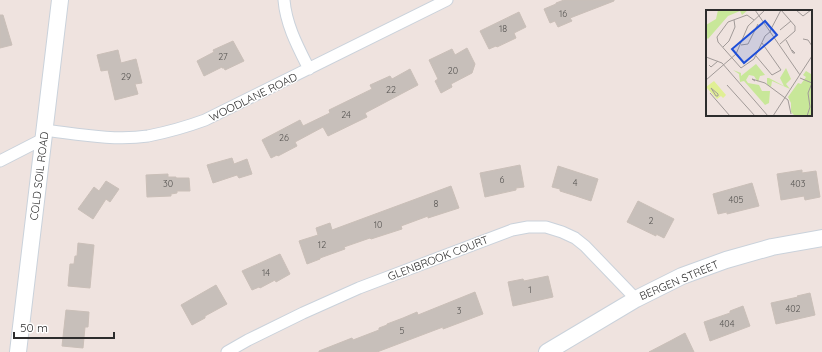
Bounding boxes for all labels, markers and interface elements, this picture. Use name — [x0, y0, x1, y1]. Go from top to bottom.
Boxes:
house number: 16 — [559, 8, 567, 19]
inset map — [706, 10, 812, 116]
house number: 18 — [499, 23, 507, 34]
house number: 27 — [218, 51, 228, 62]
house number: 20 — [448, 65, 458, 76]
street label: WOODLANE ROAD — [207, 70, 299, 124]
house number: 29 — [121, 71, 131, 82]
house number: 22 — [386, 84, 396, 95]
house number: 24 — [341, 109, 351, 120]
street label: COLD SOIL ROAD — [27, 131, 51, 221]
house number: 26 — [279, 132, 289, 143]
house number: 6 — [500, 174, 505, 185]
house number: 4 — [573, 177, 578, 188]
house number: 30 — [163, 178, 173, 189]
house number: 403 — [791, 178, 806, 189]
house number: 405 — [728, 194, 744, 205]
house number: 8 — [434, 198, 439, 209]
house number: 2 — [649, 215, 654, 226]
house number: 10 — [374, 219, 382, 230]
street label: GLENBROOK COURT — [386, 232, 491, 284]
house number: 12 — [318, 239, 326, 250]
street label: BERGEN STREET — [637, 257, 721, 303]
house number: 14 — [262, 267, 270, 278]
house number: 1 — [528, 284, 532, 295]
house number: 402 — [785, 303, 801, 314]
house number: 3 — [457, 305, 462, 316]
scale bar — [14, 314, 114, 340]
house number: 404 — [720, 318, 735, 329]
text: 50 m — [20, 320, 48, 335]
house number: 5 — [400, 325, 405, 336]

